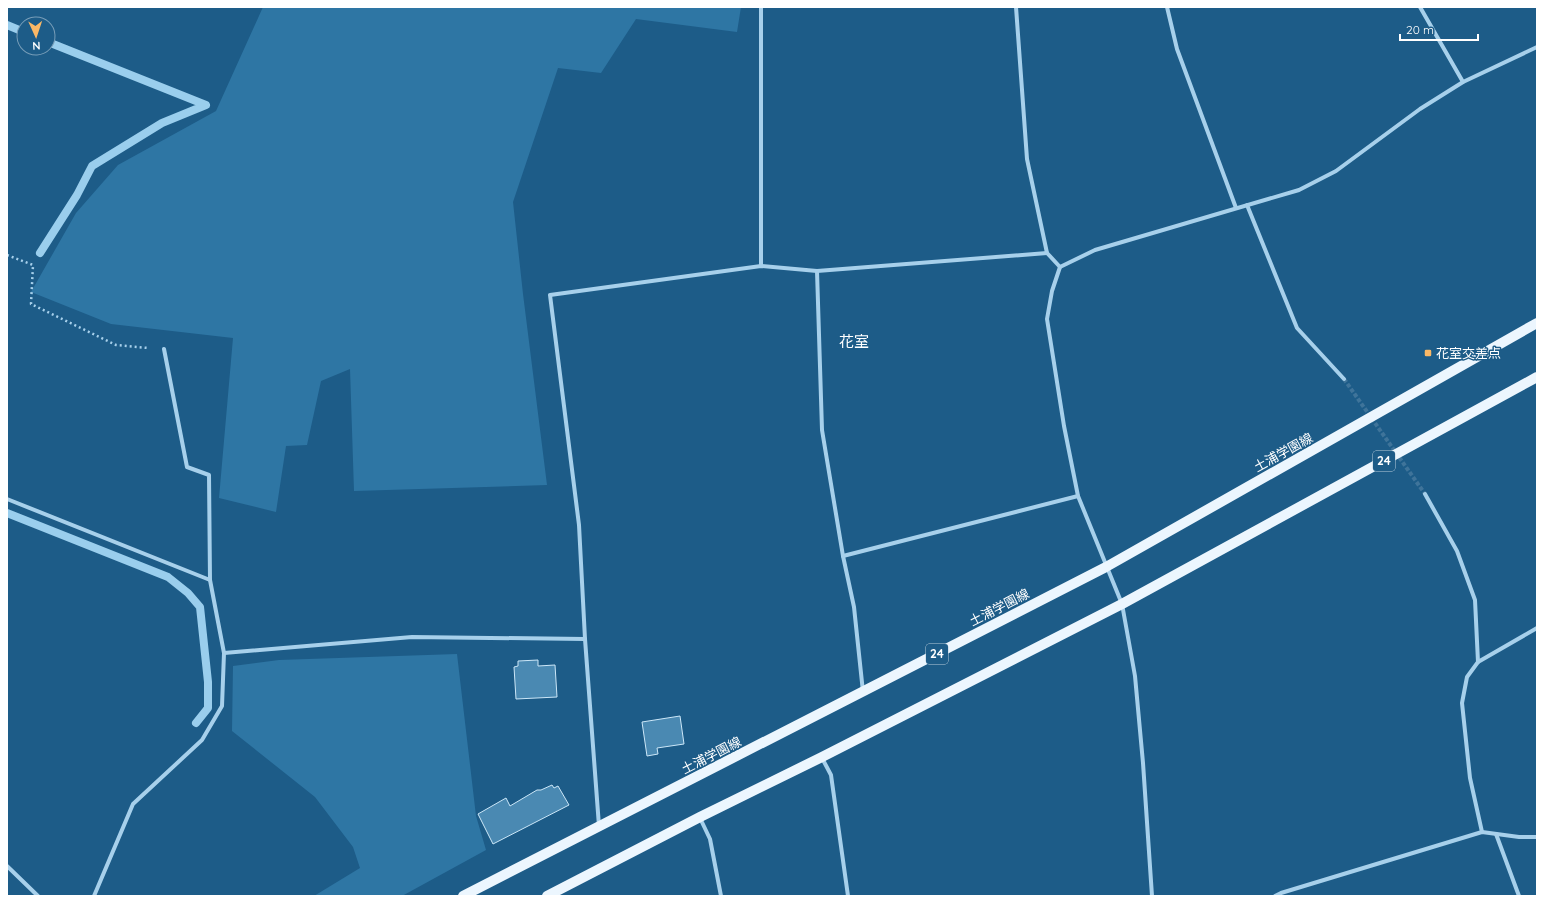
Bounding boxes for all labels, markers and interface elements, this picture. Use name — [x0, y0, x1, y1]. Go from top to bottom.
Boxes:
north arrow — [16, 16, 56, 56]
scale bar — [1400, 16, 1478, 42]
text: 20 m — [1406, 22, 1434, 37]
text: N — [32, 39, 41, 53]
district label: 花室 — [839, 332, 869, 351]
place label: 花室交差点 — [1436, 345, 1501, 361]
marker: 花室交差点 — [1423, 348, 1433, 358]
street label: 土浦学園線 — [1251, 429, 1315, 475]
road number: 24 — [1373, 451, 1395, 471]
street label: 土浦学園線 — [966, 585, 1032, 629]
road number: 24 — [926, 644, 948, 664]
street label: 土浦学園線 — [678, 733, 744, 777]

